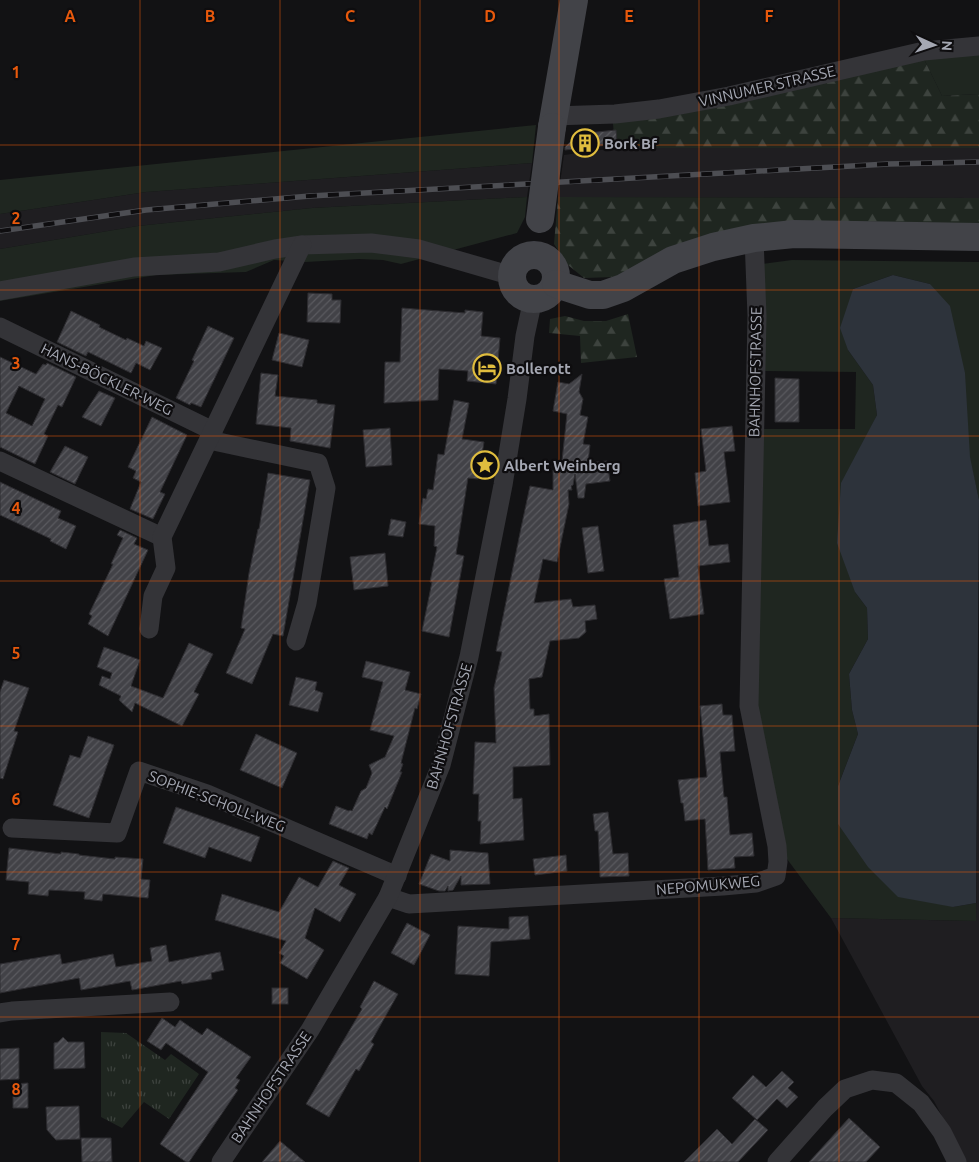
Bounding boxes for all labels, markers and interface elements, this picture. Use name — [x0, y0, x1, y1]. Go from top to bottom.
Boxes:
text: A — [64, 7, 76, 25]
text: B — [205, 7, 215, 25]
text: C — [345, 7, 355, 25]
text: D — [484, 7, 496, 25]
text: E — [624, 7, 634, 25]
text: F — [765, 7, 774, 25]
north arrow — [909, 20, 959, 70]
text: N — [939, 40, 955, 51]
street label: VINNUMER STRASSE — [697, 62, 837, 110]
text: 1 — [11, 63, 21, 81]
building icon: Bork Bf — [570, 128, 600, 158]
place label: Bork Bf — [604, 135, 658, 152]
text: 2 — [11, 209, 21, 227]
street label: BAHNHOFSTRASSE — [745, 307, 765, 437]
street label: HANS-BÖCKLER-WEG — [38, 340, 176, 418]
hotel icon: Bollerott — [472, 353, 502, 383]
text: 3 — [11, 354, 21, 372]
place label: Bollerott — [506, 360, 571, 377]
place icon: Albert Weinberg — [470, 450, 500, 480]
place label: Albert Weinberg — [504, 457, 621, 474]
text: 4 — [11, 499, 21, 517]
text: 5 — [11, 644, 21, 662]
street label: BAHNHOFSTRASSE — [423, 661, 475, 791]
street label: SOPHIE-SCHOLL-WEG — [146, 767, 288, 835]
text: 6 — [11, 790, 21, 808]
street label: NEPOMUKWEG — [655, 872, 761, 898]
text: 7 — [11, 935, 21, 953]
street label: BAHNHOFSTRASSE — [227, 1028, 315, 1146]
text: 8 — [11, 1080, 21, 1098]

